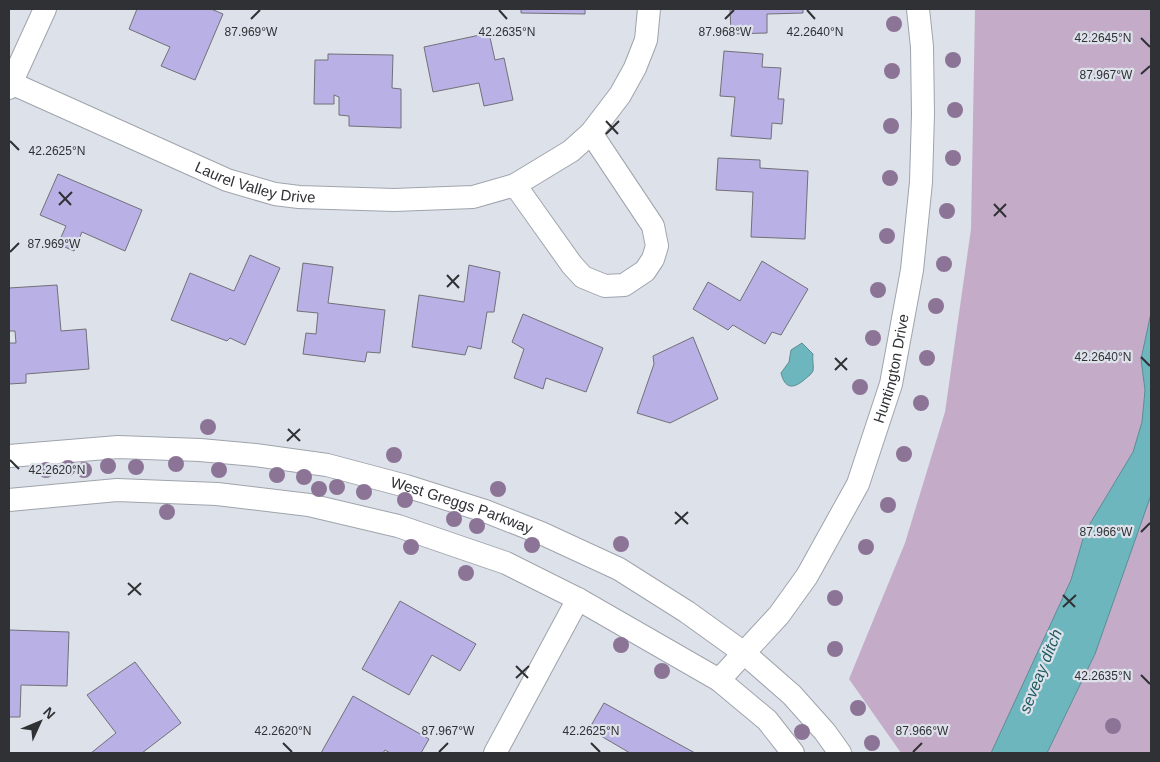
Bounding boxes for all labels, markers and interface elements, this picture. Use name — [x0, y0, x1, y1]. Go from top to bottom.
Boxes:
text: 87.969°W — [225, 25, 278, 39]
text: 42.2635°N — [479, 25, 535, 39]
text: 87.968°W — [699, 25, 752, 39]
text: 42.2640°N — [787, 25, 843, 39]
text: 42.2645°N — [1075, 31, 1131, 45]
text: 87.967°W — [1080, 68, 1133, 82]
text: 42.2625°N — [29, 144, 85, 158]
street label: Laurel Valley Drive — [193, 158, 316, 206]
text: 87.969°W — [28, 237, 81, 251]
street label: Huntington Drive — [870, 313, 912, 425]
text: 42.2640°N — [1075, 350, 1131, 364]
text: 42.2620°N — [29, 463, 85, 477]
street label: West Greggs Parkway — [389, 473, 536, 537]
text: 87.966°W — [1080, 525, 1133, 539]
water label: seveay ditch — [1016, 627, 1065, 716]
text: 42.2635°N — [1075, 669, 1131, 683]
north arrow — [15, 697, 65, 747]
text: N — [40, 704, 59, 722]
text: 42.2620°N — [255, 724, 311, 738]
text: 87.967°W — [422, 724, 475, 738]
text: 42.2625°N — [563, 724, 619, 738]
text: 87.966°W — [896, 724, 949, 738]

